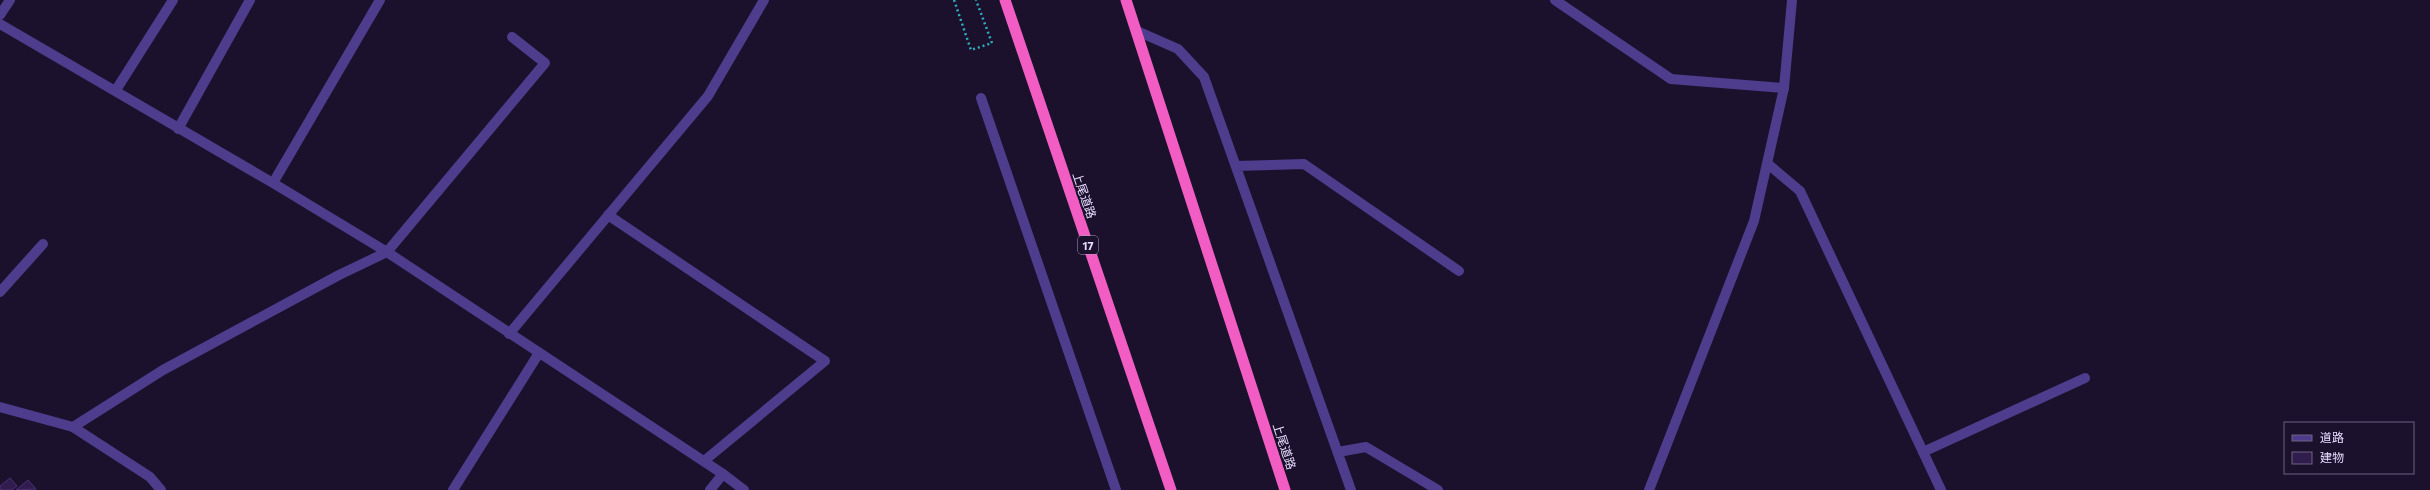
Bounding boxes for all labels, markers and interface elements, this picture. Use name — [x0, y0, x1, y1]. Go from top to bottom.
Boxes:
street label: 上尾道路 — [1071, 170, 1099, 220]
road number: 17 — [1078, 236, 1098, 254]
street label: 上尾道路 — [1271, 421, 1299, 471]
legend — [2284, 422, 2414, 474]
text: 道路 — [2320, 430, 2344, 444]
text: 建物 — [2320, 450, 2344, 464]

